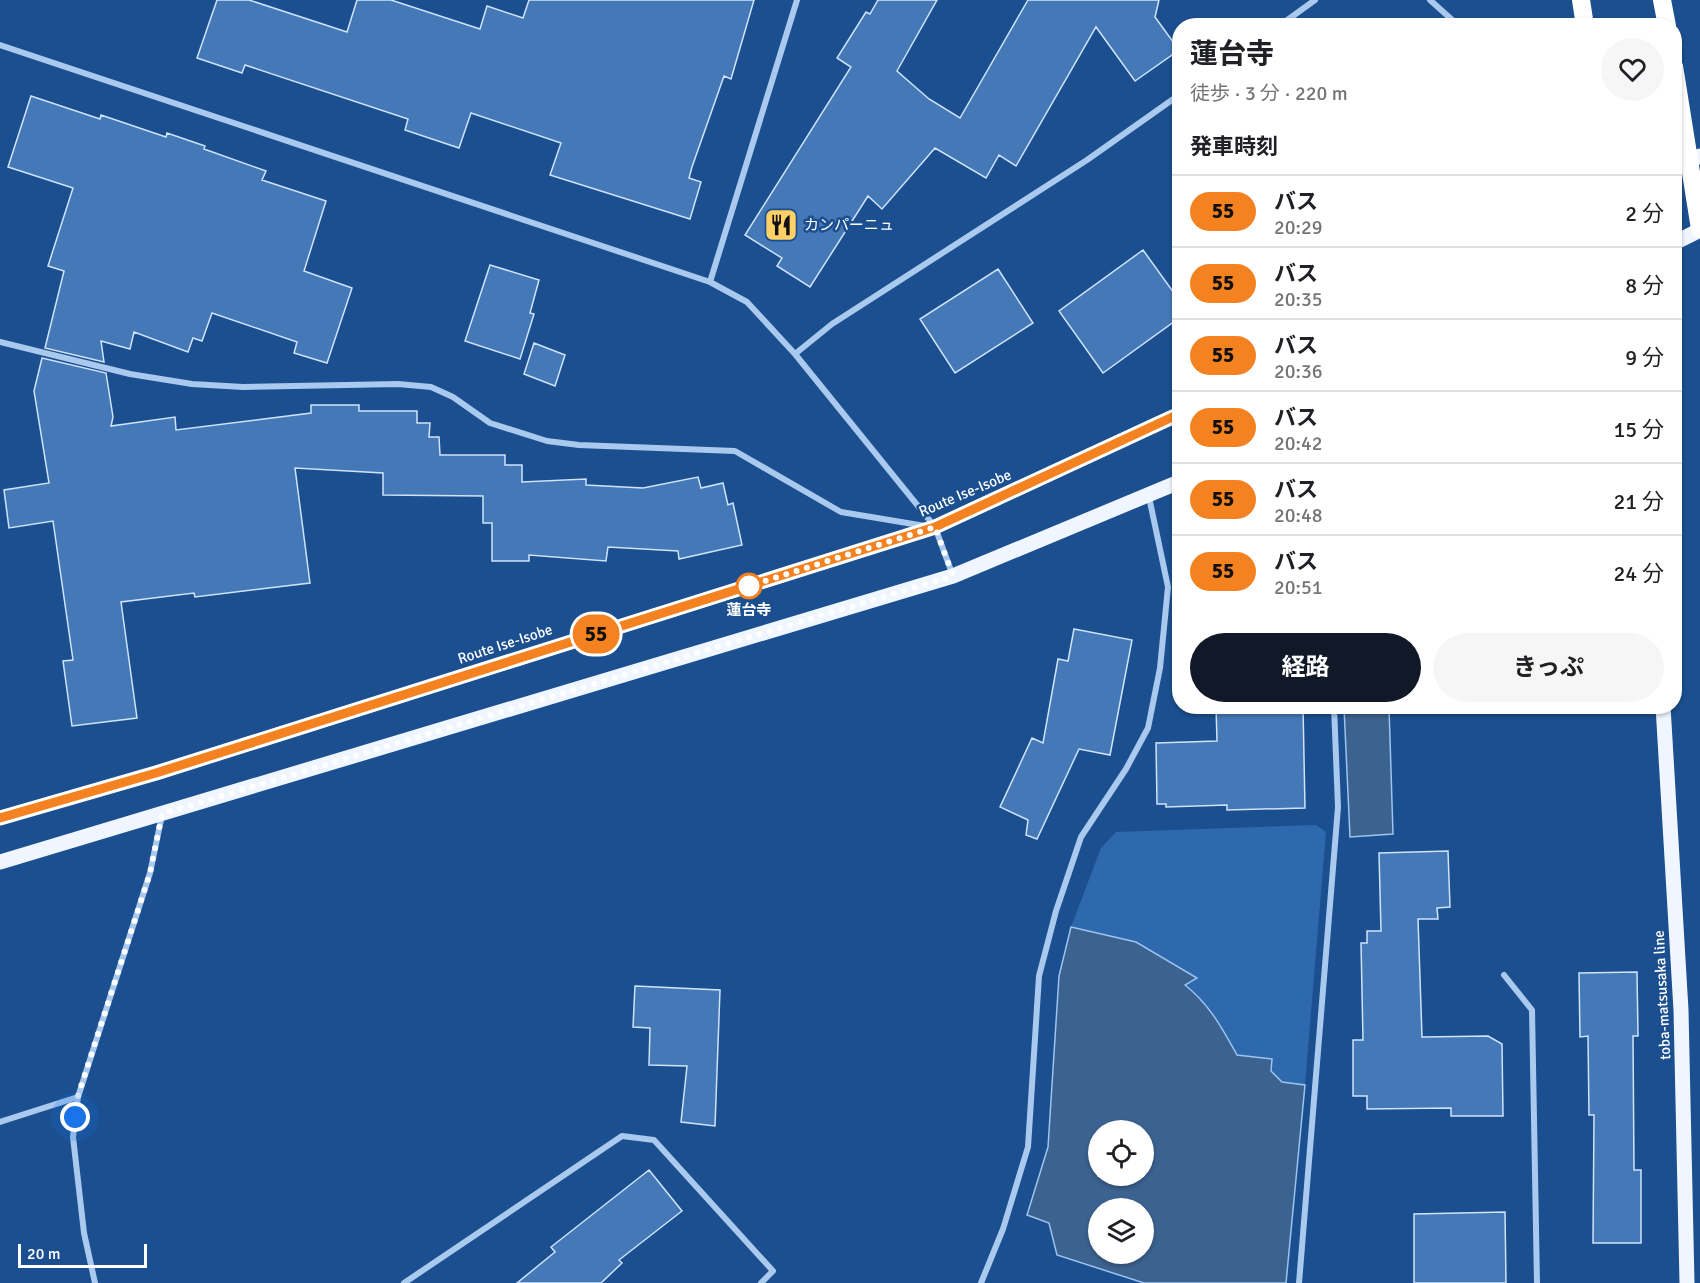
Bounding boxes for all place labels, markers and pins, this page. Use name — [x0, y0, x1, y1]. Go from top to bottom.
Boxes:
restaurant icon: カンパーニュ — [763, 207, 799, 243]
place label: カンパーニュ — [804, 216, 894, 234]
marker: 蓮台寺 — [736, 573, 762, 599]
place label: 蓮台寺 — [726, 601, 772, 619]

